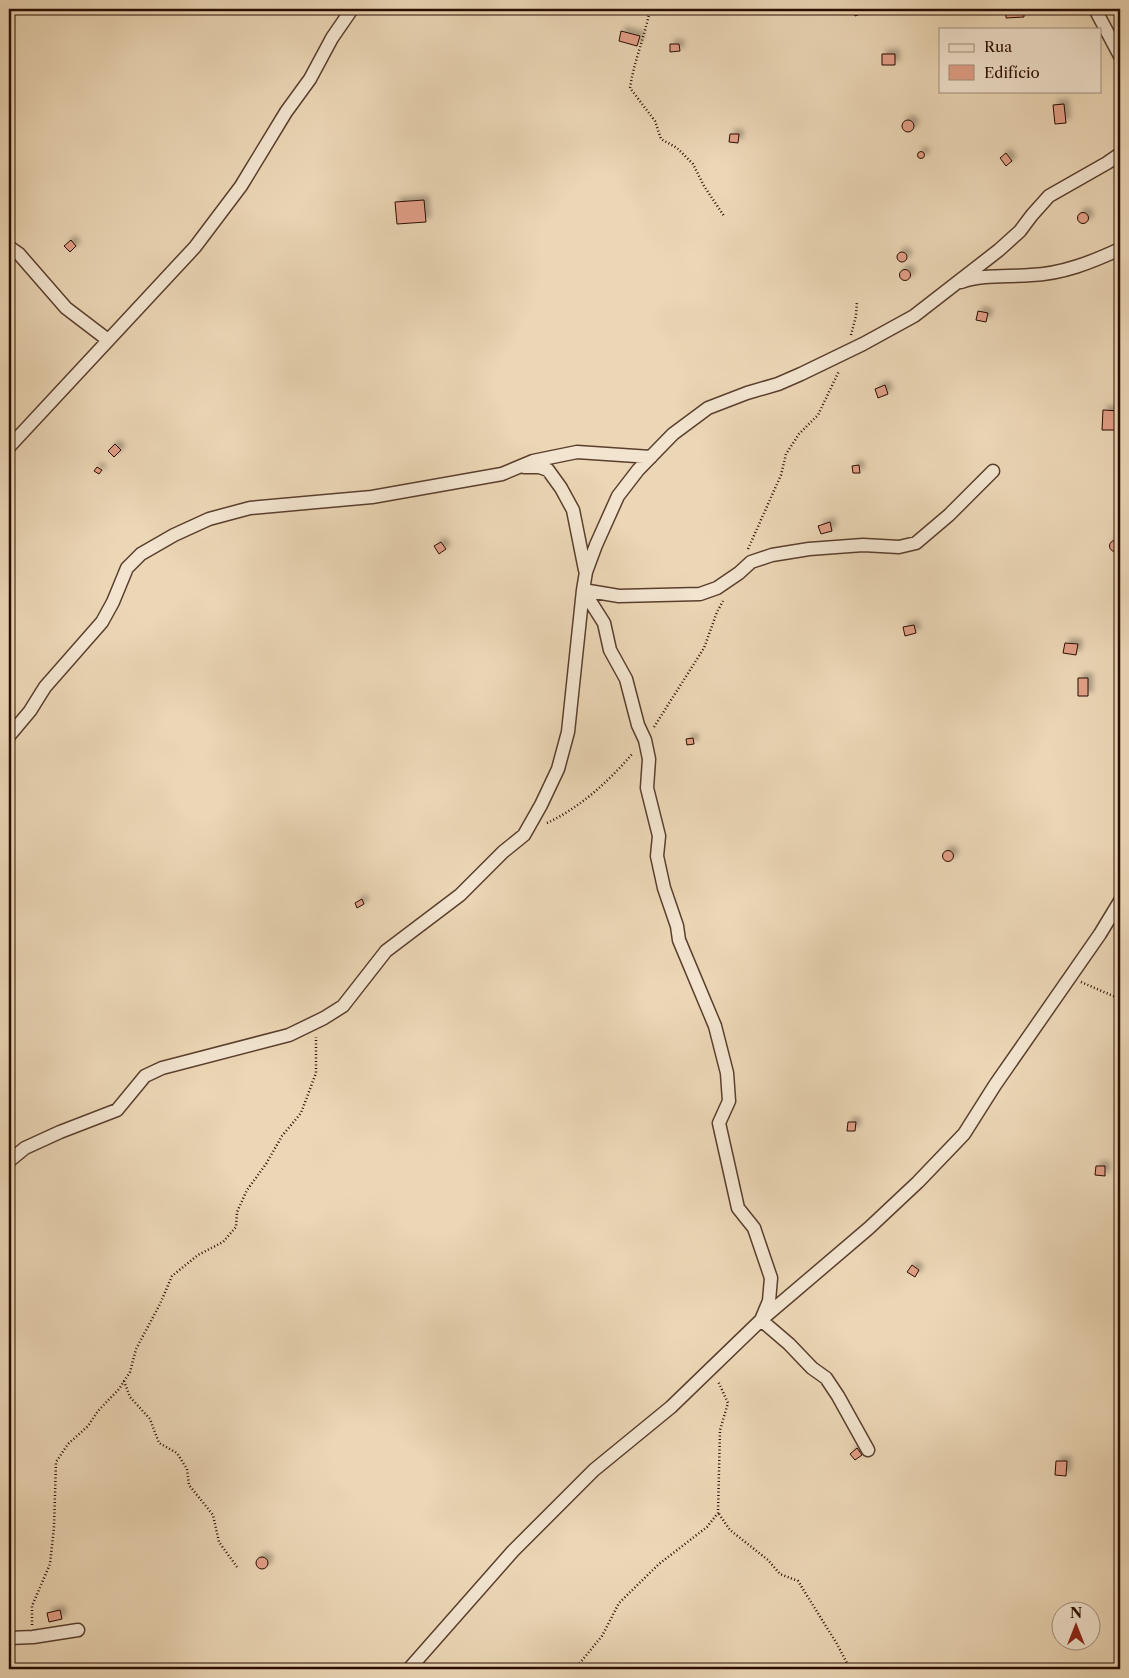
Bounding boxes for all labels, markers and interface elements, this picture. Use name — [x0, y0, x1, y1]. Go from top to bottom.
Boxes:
legend — [939, 28, 1102, 92]
text: Rua — [984, 37, 1012, 56]
text: Edifício — [984, 63, 1040, 82]
north arrow — [1052, 1600, 1102, 1650]
text: N — [1070, 1604, 1082, 1622]

